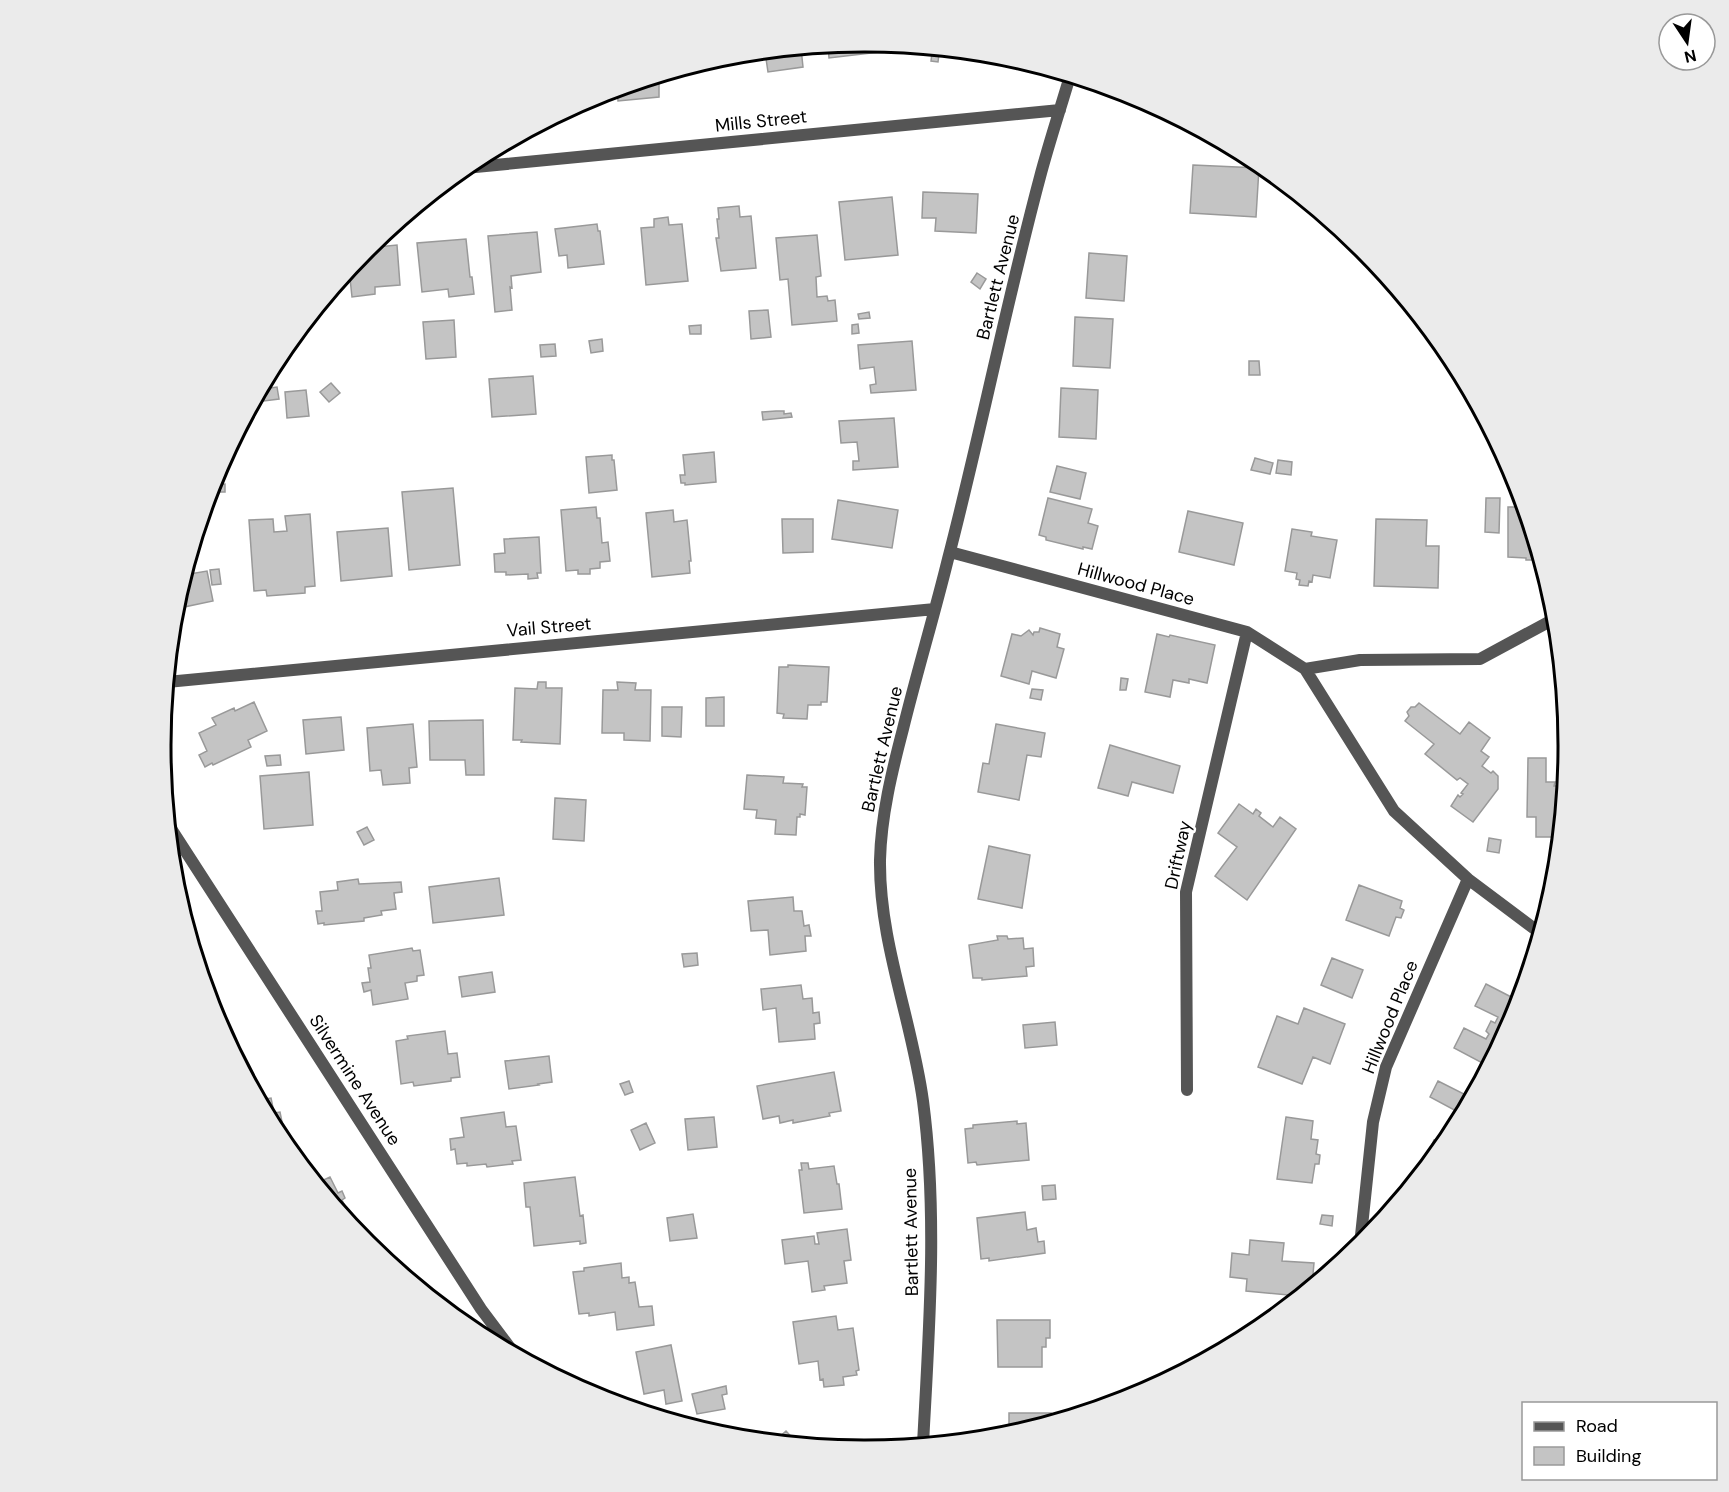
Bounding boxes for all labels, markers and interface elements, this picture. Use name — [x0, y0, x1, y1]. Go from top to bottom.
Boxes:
north arrow — [1657, 12, 1717, 72]
text: N — [1682, 45, 1698, 68]
street label: Mills Street — [714, 104, 808, 138]
street label: Bartlett Avenue — [971, 212, 1025, 342]
street label: Hillwood Place — [1075, 557, 1197, 611]
street label: Vail Street — [506, 611, 592, 643]
street label: Bartlett Avenue — [856, 684, 908, 814]
street label: Driftway — [1159, 819, 1197, 891]
street label: Hillwood Place — [1356, 957, 1424, 1077]
street label: Silvermine Avenue — [304, 1010, 406, 1150]
street label: Bartlett Avenue — [898, 1168, 924, 1296]
legend — [1522, 1402, 1717, 1480]
text: Road — [1576, 1414, 1618, 1438]
text: Building — [1576, 1444, 1641, 1468]

